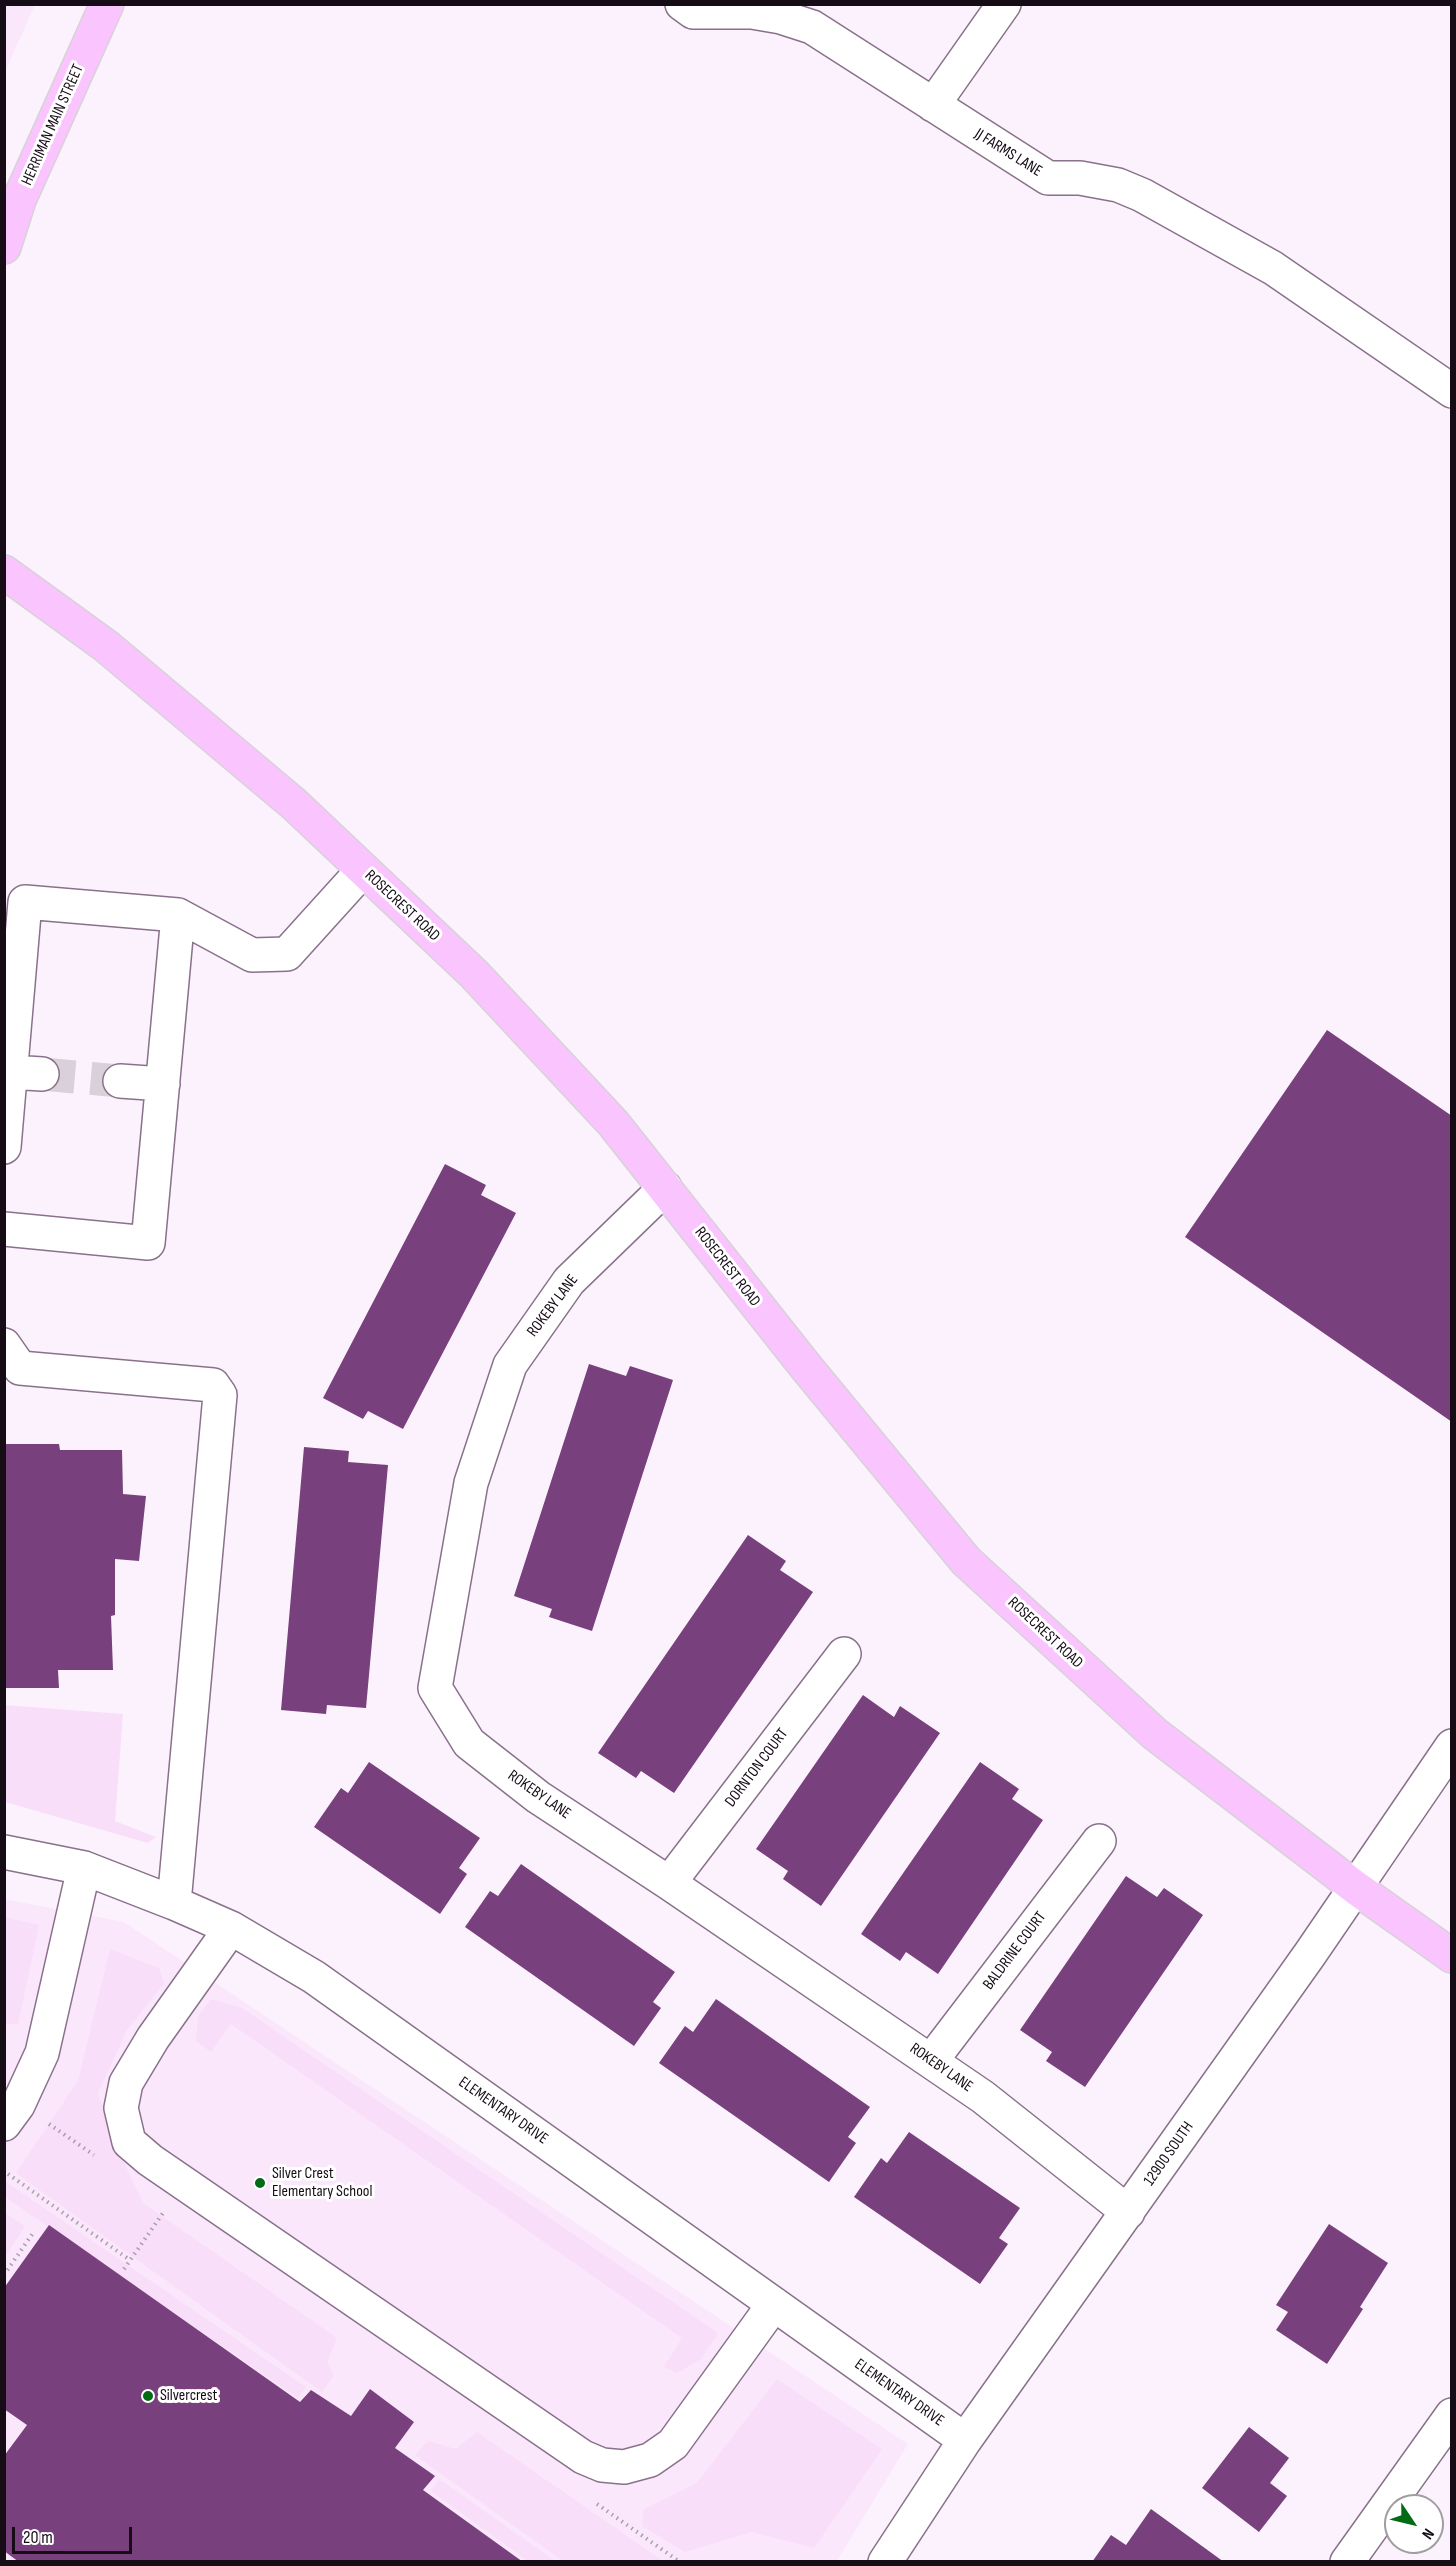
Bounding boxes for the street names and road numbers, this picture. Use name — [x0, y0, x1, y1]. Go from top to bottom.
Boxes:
street label: HERRIMAN MAIN STREET — [18, 62, 88, 188]
street label: JJ FARMS LANE — [971, 125, 1045, 181]
street label: ROSECREST ROAD — [360, 866, 444, 946]
street label: ROSECREST ROAD — [690, 1223, 764, 1311]
street label: ROKEBY LANE — [523, 1271, 583, 1341]
street label: ROSECREST ROAD — [1003, 1593, 1087, 1673]
street label: DORNTON COURT — [721, 1725, 793, 1811]
street label: ROKEBY LANE — [504, 1766, 574, 1824]
street label: BALDRINE COURT — [979, 1908, 1051, 1994]
street label: ROKEBY LANE — [906, 2039, 976, 2097]
street label: ELEMENTARY DRIVE — [455, 2073, 551, 2149]
street label: 12900 SOUTH — [1140, 2118, 1198, 2190]
street label: ELEMENTARY DRIVE — [851, 2355, 947, 2431]

